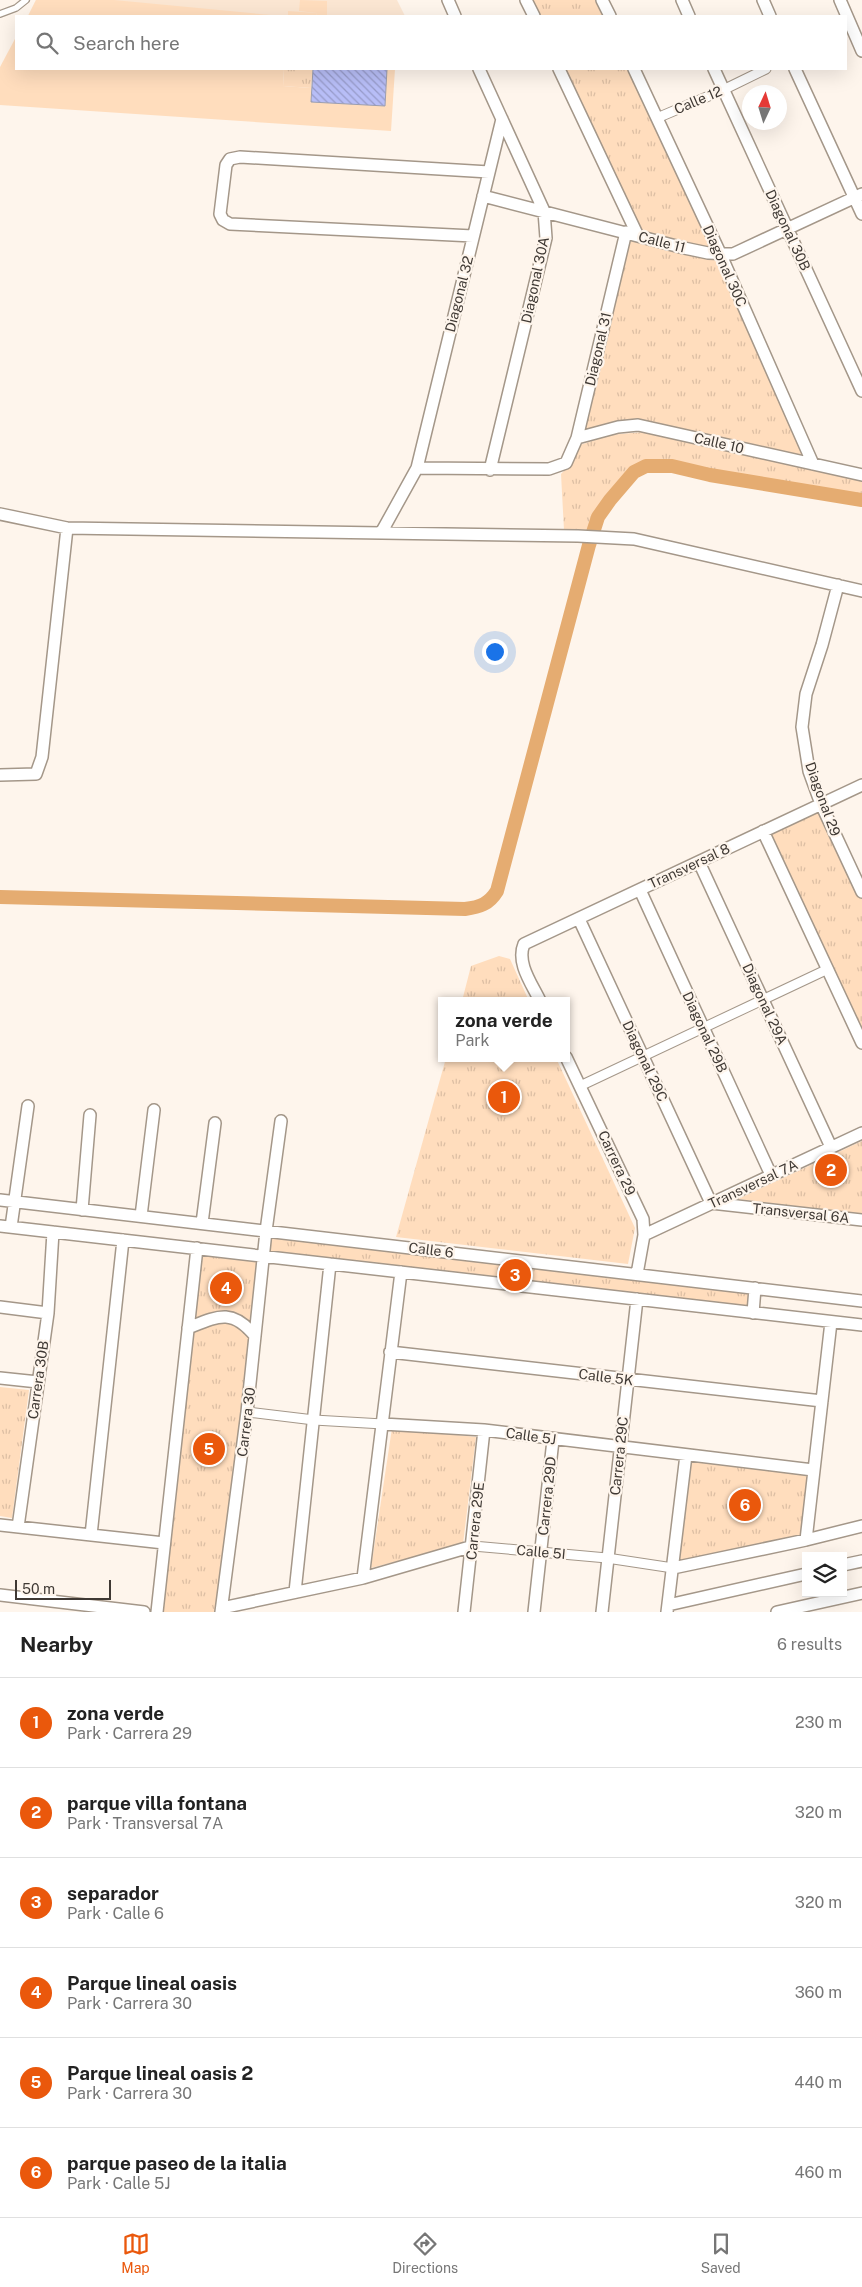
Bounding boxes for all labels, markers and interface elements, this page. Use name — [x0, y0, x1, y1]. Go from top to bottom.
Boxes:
search box — [15, 15, 847, 70]
icon: search — [33, 29, 61, 57]
text: Search here — [73, 32, 180, 54]
street label: Calle 12 — [672, 83, 724, 117]
north arrow — [742, 85, 787, 130]
street label: Diagonal 30B — [762, 187, 814, 273]
street label: Diagonal 30C — [700, 223, 750, 309]
street label: Calle 11 — [637, 228, 687, 256]
street label: Diagonal 30A — [518, 235, 552, 325]
street label: Diagonal 32 — [442, 254, 476, 334]
street label: Diagonal 31 — [582, 311, 614, 387]
street label: Calle 10 — [692, 430, 746, 456]
your location — [482, 639, 508, 665]
street label: Diagonal 29 — [802, 760, 844, 839]
street label: Transversal 8 — [646, 840, 732, 892]
street label: Diagonal 29A — [739, 961, 791, 1047]
street label: Diagonal 29B — [679, 989, 731, 1075]
popup — [438, 997, 570, 1062]
text: zona verde — [455, 1009, 553, 1031]
street label: Diagonal 29C — [619, 1018, 671, 1104]
text: Park — [455, 1031, 489, 1050]
pin: 1 — [488, 1078, 520, 1116]
street label: Carrera 29 — [595, 1128, 639, 1198]
pin: 2 — [815, 1151, 847, 1189]
street label: Transversal 7A — [706, 1156, 800, 1212]
street label: Transversal 6A — [752, 1200, 850, 1226]
street label: Calle 6 — [408, 1239, 455, 1261]
pin: 3 — [499, 1256, 531, 1294]
pin: 4 — [210, 1269, 242, 1307]
street label: Carrera 30B — [25, 1340, 51, 1420]
street label: Calle 5K — [578, 1366, 635, 1388]
street label: Carrera 30 — [234, 1386, 258, 1458]
street label: Carrera 29C — [607, 1416, 631, 1496]
street label: Calle 5J — [505, 1425, 557, 1447]
pin: 5 — [193, 1430, 225, 1468]
street label: Carrera 29D — [535, 1456, 559, 1536]
street label: Carrera 29E — [463, 1481, 487, 1561]
pin: 6 — [729, 1486, 761, 1524]
street label: Calle 5I — [516, 1542, 566, 1562]
map controls — [802, 1552, 847, 1597]
button: layers — [802, 1552, 847, 1597]
scale bar — [15, 1577, 111, 1600]
text: 50 m — [22, 1581, 55, 1597]
text: Nearby — [20, 1632, 93, 1657]
text: 6 results — [777, 1635, 842, 1654]
text: zona verde — [67, 1702, 164, 1724]
text: 1 — [33, 1713, 39, 1732]
text: 230 m — [795, 1713, 842, 1732]
text: Park · Carrera 29 — [67, 1724, 192, 1743]
text: parque villa fontana — [67, 1792, 247, 1814]
text: 2 — [31, 1803, 41, 1822]
text: 320 m — [795, 1803, 842, 1822]
text: Park · Transversal 7A — [67, 1814, 223, 1833]
text: separador — [67, 1882, 159, 1904]
text: 3 — [31, 1893, 41, 1912]
text: 320 m — [795, 1893, 842, 1912]
text: Park · Calle 6 — [67, 1904, 164, 1923]
text: Parque lineal oasis — [67, 1972, 237, 1994]
text: 4 — [31, 1983, 41, 2002]
text: 360 m — [795, 1983, 842, 2002]
text: Park · Carrera 30 — [67, 1994, 192, 2013]
text: Parque lineal oasis 2 — [67, 2062, 253, 2084]
text: 5 — [31, 2073, 41, 2092]
text: 440 m — [794, 2073, 842, 2092]
text: Park · Carrera 30 — [67, 2084, 192, 2103]
text: parque paseo de la italia — [67, 2152, 287, 2174]
text: 6 — [31, 2163, 41, 2182]
text: 460 m — [795, 2163, 842, 2182]
text: Park · Calle 5J — [67, 2174, 171, 2193]
tab: Map — [121, 2230, 150, 2276]
tab: Directions — [392, 2230, 458, 2276]
tab: Saved — [701, 2230, 741, 2276]

